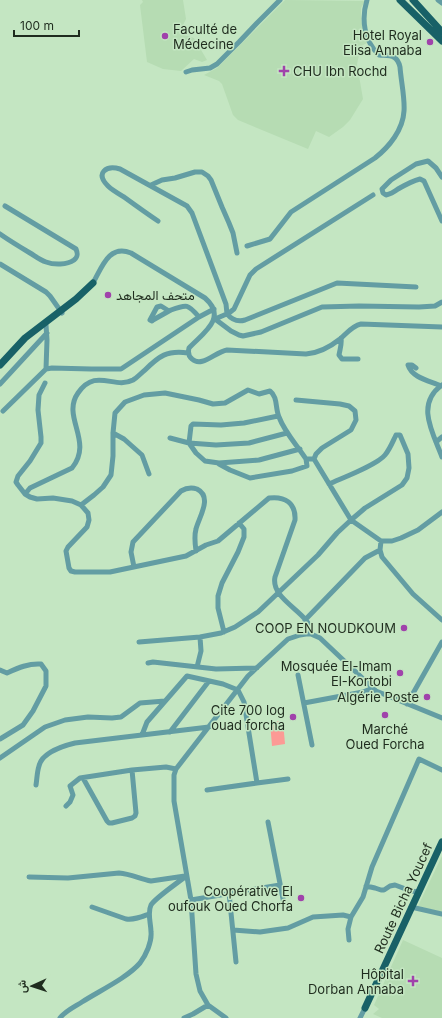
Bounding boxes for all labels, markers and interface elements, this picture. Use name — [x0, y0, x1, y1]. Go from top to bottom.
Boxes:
scale bar — [14, 12, 79, 38]
text: 100 m — [20, 18, 54, 33]
place label: Faculté de Médecine — [173, 21, 237, 52]
place label: Hotel Royal Elisa Annaba — [343, 27, 422, 58]
marker: Faculté de Médecine — [160, 31, 170, 41]
marker: Hotel Royal Elisa Annaba — [425, 37, 435, 47]
place label: CHU Ibn Rochd — [293, 63, 387, 79]
marker: CHU Ibn Rochd — [278, 65, 290, 77]
place label: متحف المجاهد — [116, 287, 195, 303]
marker: متحف المجاهد — [103, 290, 113, 300]
place label: COOP EN NOUDKOUM — [255, 620, 396, 636]
marker: COOP EN NOUDKOUM — [399, 623, 409, 633]
place label: Mosquée El-Imam El-Kortobi — [281, 658, 392, 689]
marker: Mosquée El-Imam El-Kortobi — [395, 668, 405, 678]
place label: Algérie Poste — [337, 689, 419, 705]
marker: Algérie Poste — [422, 692, 432, 702]
place label: Cite 700 log ouad forcha — [211, 702, 285, 733]
marker: Marché Oued Forcha — [380, 710, 390, 720]
marker: Cite 700 log ouad forcha — [288, 712, 298, 722]
place label: Marché Oued Forcha — [346, 721, 424, 752]
street label: Route Bicha Youcef — [370, 840, 436, 956]
place label: Coopérative El oufouk Oued Chorfa — [168, 883, 293, 914]
marker: Coopérative El oufouk Oued Chorfa — [296, 893, 306, 903]
north arrow — [12, 966, 52, 1006]
place label: Hôpital Dorban Annaba — [308, 966, 404, 997]
marker: Hôpital Dorban Annaba — [407, 975, 419, 987]
text: ش — [15, 980, 29, 993]

